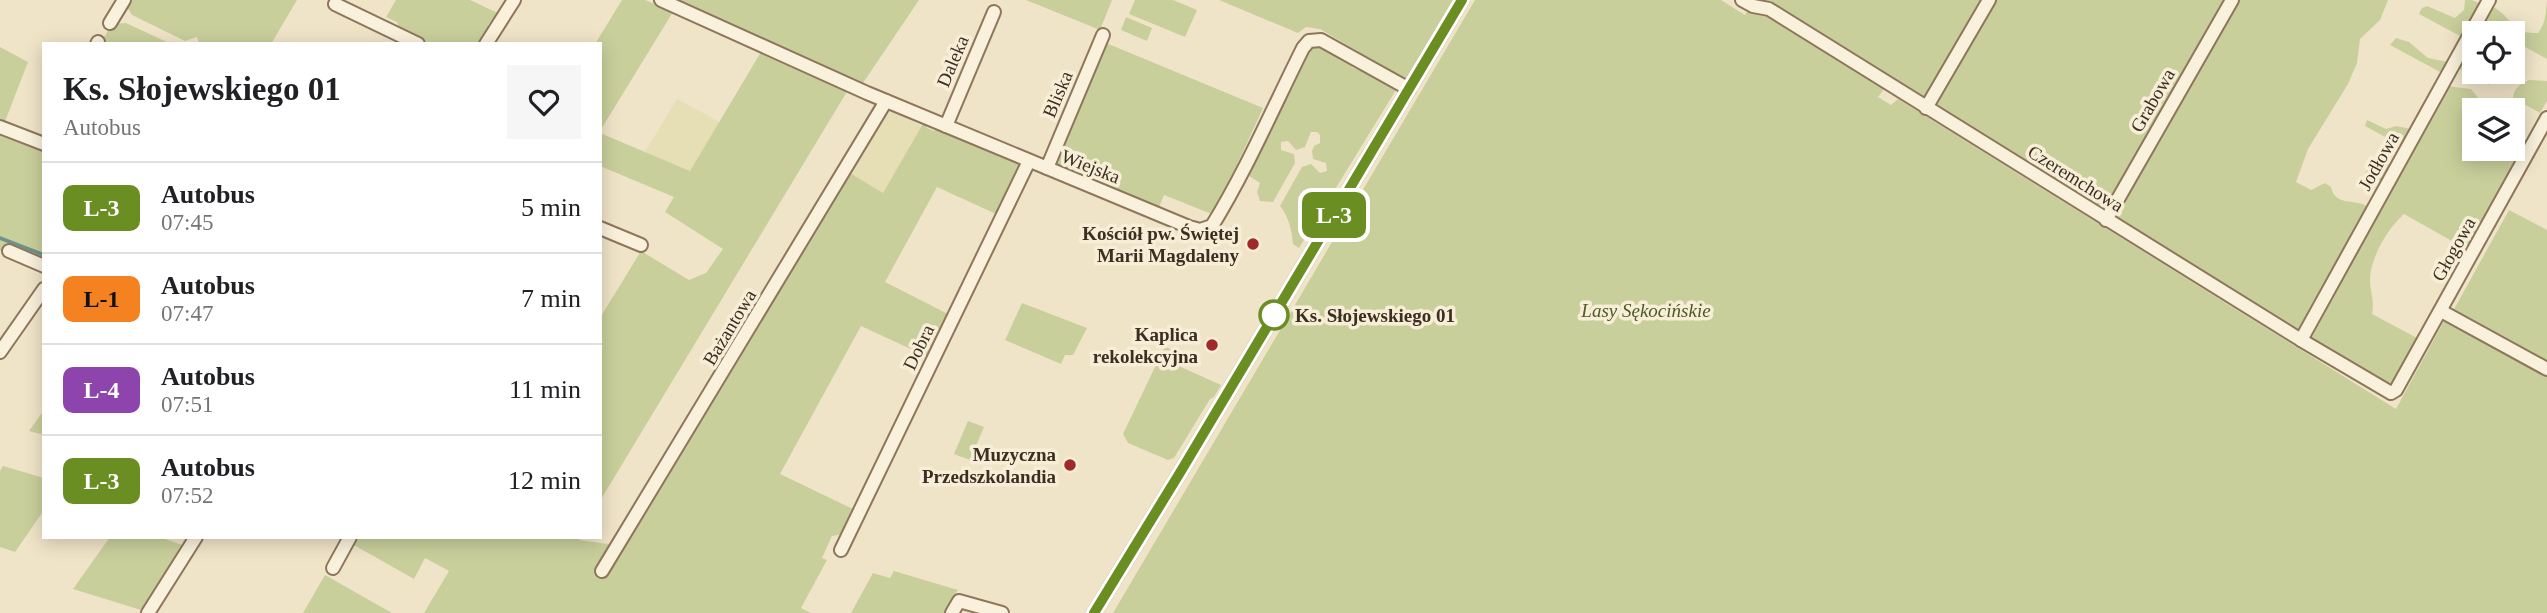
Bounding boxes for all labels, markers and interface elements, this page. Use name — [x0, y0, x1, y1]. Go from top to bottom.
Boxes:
map controls — [2462, 21, 2525, 161]
button: locate — [2462, 21, 2525, 84]
street label: Daleka — [932, 32, 973, 90]
street label: Grabowa — [2126, 64, 2179, 136]
button: heart — [507, 65, 581, 139]
street label: Bliska — [1038, 67, 1077, 121]
text: Ks. Słojewskiego 01 — [63, 71, 341, 107]
button: layers — [2462, 98, 2525, 161]
text: Autobus — [63, 115, 141, 140]
street label: Jodłowa — [2354, 128, 2403, 194]
street label: Czeremchowa — [2024, 141, 2128, 216]
street label: Wiejska — [1058, 145, 1124, 188]
text: Autobus — [161, 180, 255, 209]
line badge: L-3 — [1294, 192, 1374, 238]
text: 5 min — [521, 193, 581, 222]
text: L-3 — [84, 195, 120, 221]
text: L-3 — [1316, 202, 1352, 228]
text: 07:45 — [161, 210, 213, 235]
street label: Głogowa — [2427, 213, 2480, 285]
place label: Kościół pw. Świętej Marii Magdaleny — [1082, 223, 1239, 266]
marker: Kościół pw. Świętej Marii Magdaleny — [1245, 236, 1261, 252]
text: Autobus — [161, 271, 255, 300]
text: 7 min — [521, 284, 581, 313]
street label: Bażantowa — [699, 285, 760, 369]
text: L-1 — [84, 286, 120, 312]
marker: Ks. Słojewskiego 01 — [1259, 300, 1289, 330]
park label: Lasy Sękocińskie — [1580, 300, 1711, 321]
text: 07:47 — [161, 301, 213, 326]
place label: Ks. Słojewskiego 01 — [1295, 305, 1455, 326]
street label: Dobra — [899, 321, 939, 373]
place label: Kaplica rekolekcyjna — [1093, 324, 1198, 367]
marker: Kaplica rekolekcyjna — [1204, 337, 1220, 353]
text: Autobus — [161, 362, 255, 391]
text: 11 min — [509, 375, 581, 404]
text: L-4 — [84, 377, 120, 403]
text: 07:51 — [161, 392, 213, 417]
place label: Muzyczna Przedszkolandia — [922, 444, 1056, 487]
text: Autobus — [161, 453, 255, 482]
marker: Muzyczna Przedszkolandia — [1062, 457, 1078, 473]
text: 12 min — [508, 466, 581, 495]
text: L-3 — [84, 468, 120, 494]
text: 07:52 — [161, 483, 213, 508]

